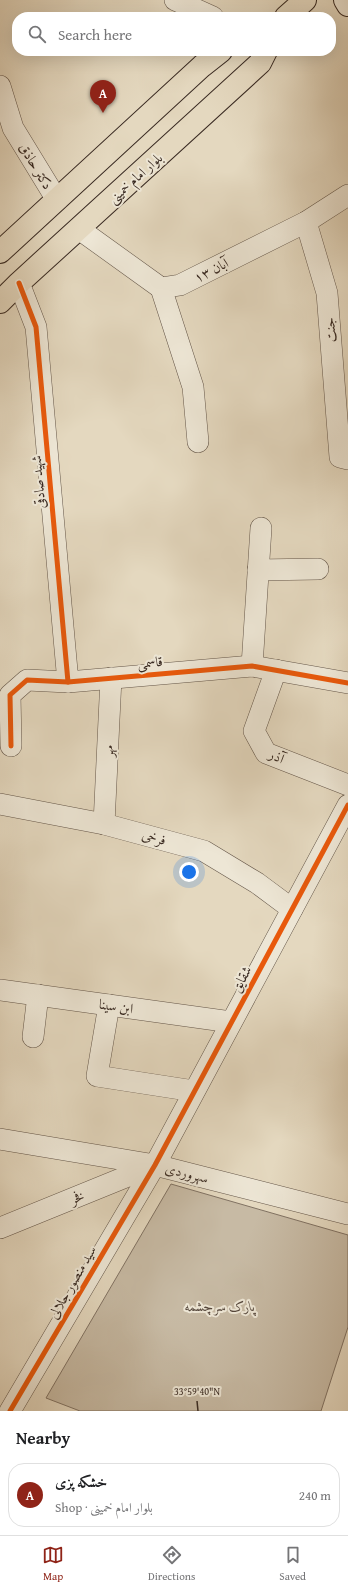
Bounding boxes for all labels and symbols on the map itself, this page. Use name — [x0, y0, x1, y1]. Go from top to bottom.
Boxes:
pin: A — [90, 80, 116, 113]
street label: دکتر حاذق — [14, 139, 58, 193]
street label: بلوار امام خمینی — [103, 148, 169, 210]
street label: ۱۳ آبان — [190, 252, 233, 287]
street label: جنت — [319, 317, 341, 343]
street label: شهید صادقی — [26, 454, 50, 510]
street label: قاسمی — [137, 651, 163, 673]
street label: آذر — [264, 743, 290, 769]
street label: مهر — [98, 744, 118, 760]
street label: فرخی — [140, 824, 168, 850]
your location — [179, 862, 199, 882]
street label: شقایق — [226, 962, 256, 996]
street label: ابن سینا — [97, 994, 135, 1018]
street label: سهروردی — [163, 1158, 211, 1188]
street label: فخر — [65, 1185, 87, 1210]
street label: سید منصور جلالی — [43, 1242, 101, 1322]
park label: پارک سرچشمه — [185, 1296, 257, 1317]
text: 33°59'40"N — [174, 1384, 220, 1399]

